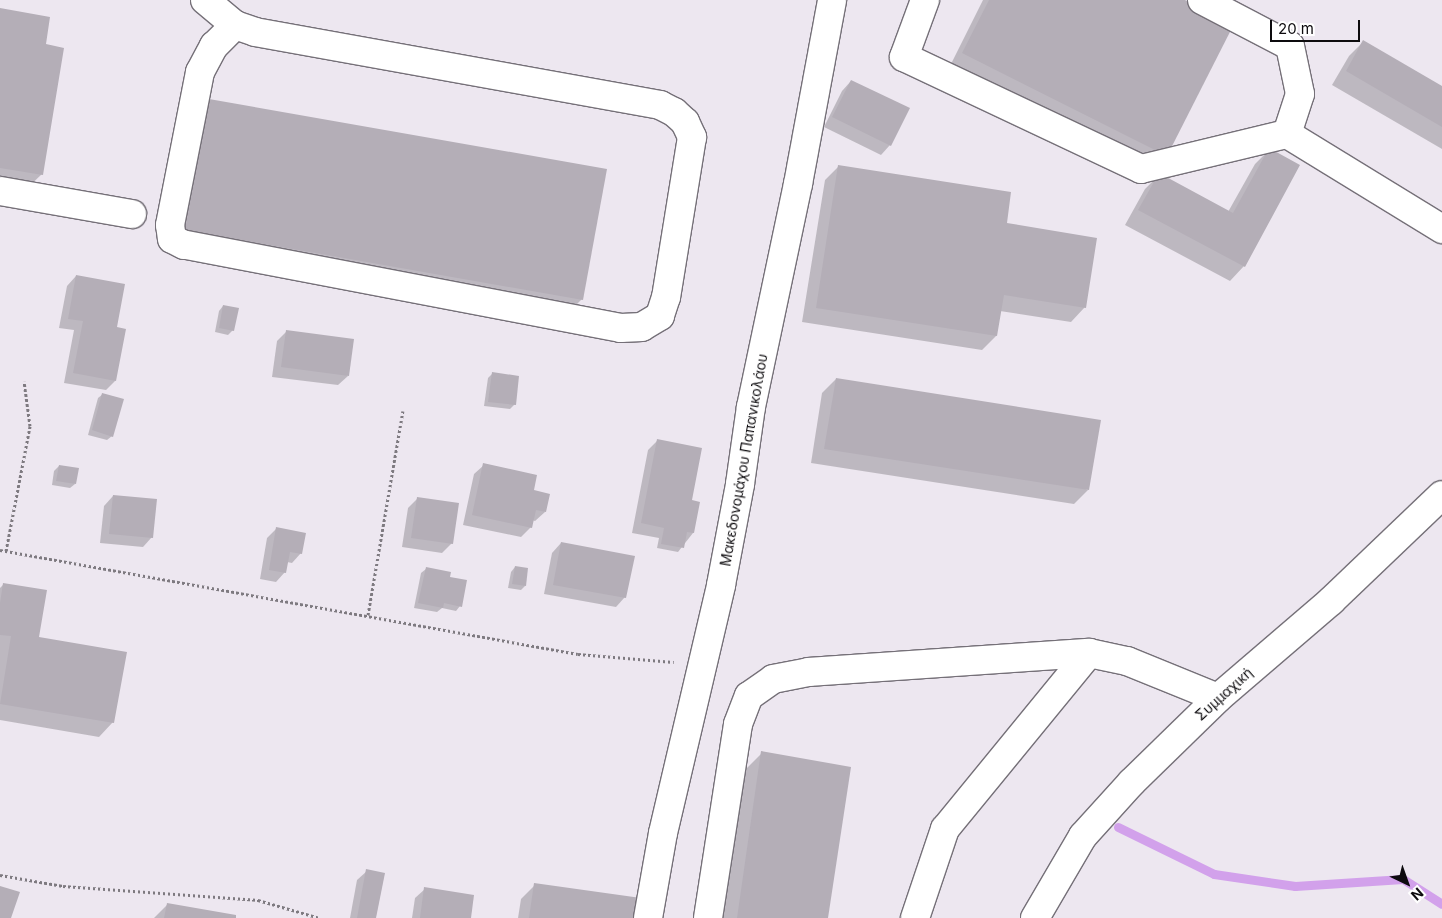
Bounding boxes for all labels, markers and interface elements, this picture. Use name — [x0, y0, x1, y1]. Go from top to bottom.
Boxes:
scale bar — [1272, 10, 1362, 42]
text: 20 m — [1278, 19, 1314, 38]
street label: Μακεδονομάχου Παπανικολάου — [717, 352, 771, 568]
street label: Συμμαχική — [1192, 664, 1256, 724]
north arrow — [1382, 858, 1432, 908]
text: N — [1408, 885, 1427, 904]

